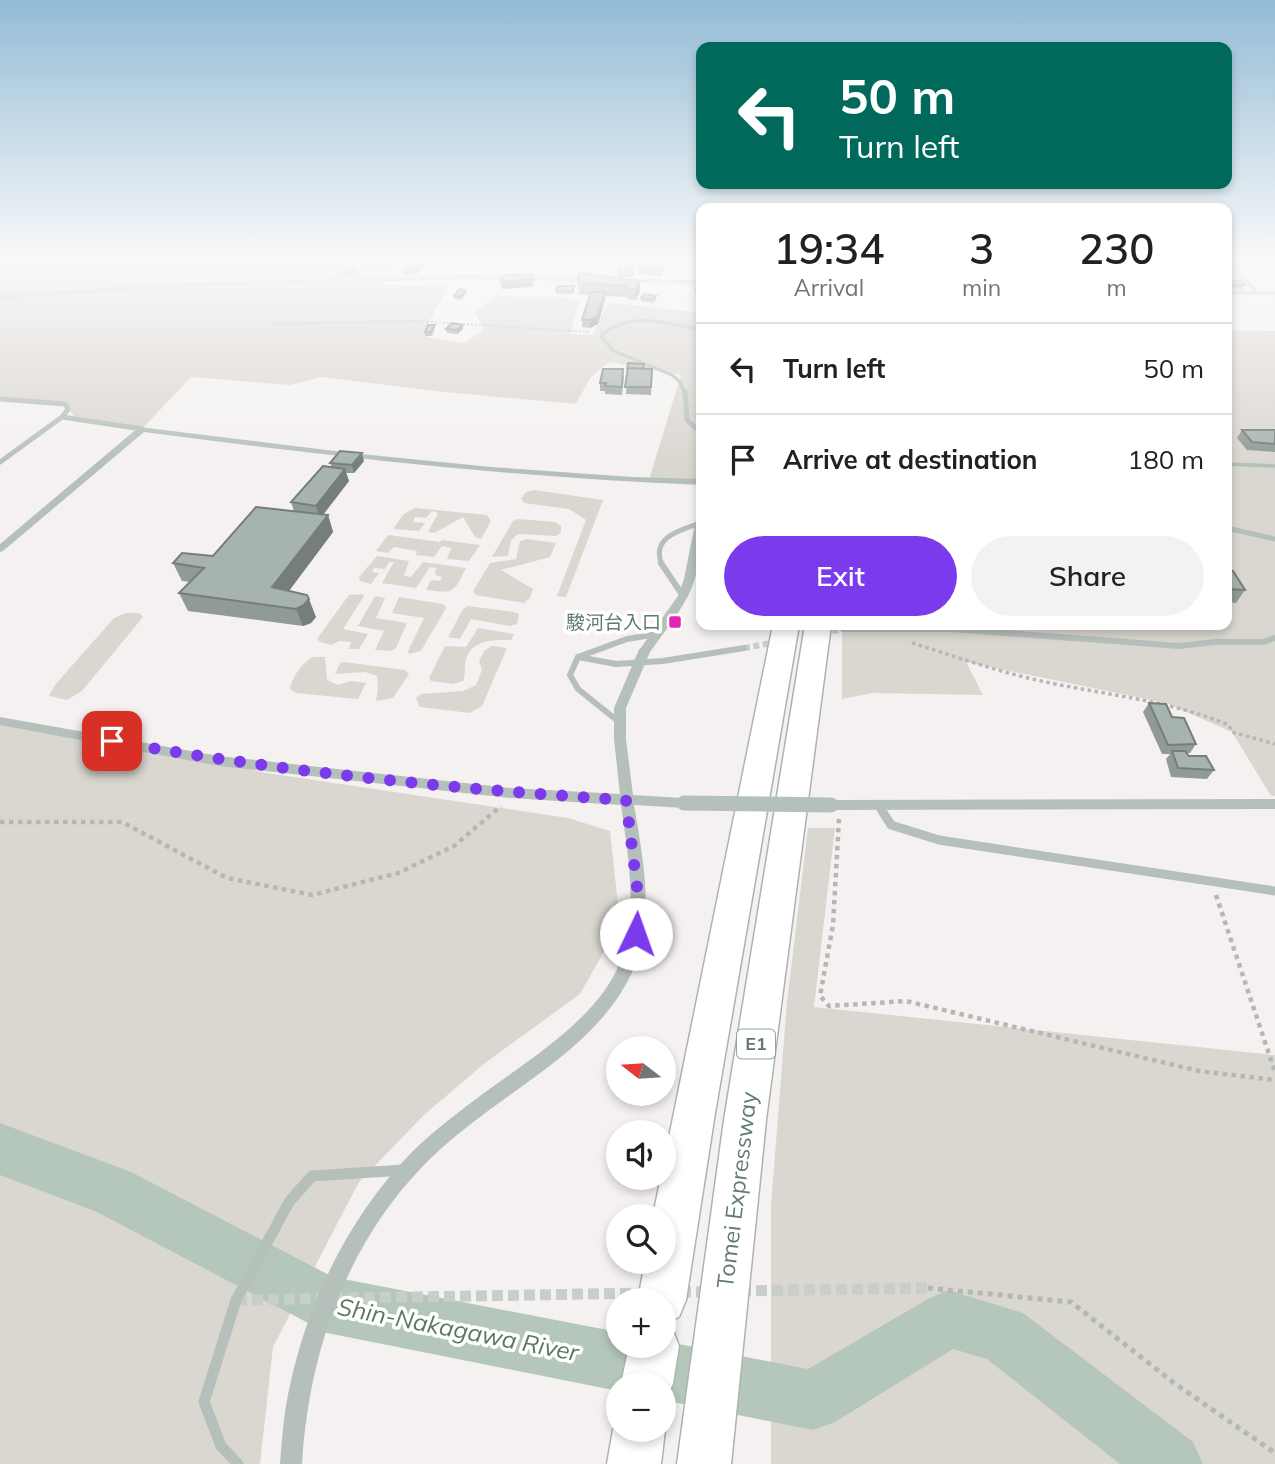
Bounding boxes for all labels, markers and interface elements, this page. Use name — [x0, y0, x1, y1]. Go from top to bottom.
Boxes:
text: 50 m — [839, 65, 955, 126]
icon: left — [724, 70, 815, 161]
text: Turn left — [839, 126, 959, 166]
text: 19:34 — [774, 222, 884, 275]
text: 3 — [969, 222, 994, 275]
text: 230 — [1079, 222, 1154, 275]
text: Arrival — [794, 273, 864, 302]
text: min — [962, 273, 1001, 302]
text: m — [1106, 273, 1127, 302]
icon: left — [724, 350, 762, 388]
text: Turn left — [783, 352, 885, 385]
text: 50 m — [1143, 352, 1204, 385]
icon: arrive — [724, 441, 762, 479]
text: Arrive at destination — [783, 443, 1038, 476]
text: 180 m — [1128, 443, 1204, 476]
button: Exit — [724, 536, 957, 616]
button: Share — [971, 536, 1204, 616]
place label: 駿河台入口 — [566, 610, 661, 634]
marker: 駿河台入口 — [667, 614, 683, 630]
pin — [82, 711, 142, 771]
icon: arrive — [93, 722, 131, 760]
position arrow — [599, 897, 673, 971]
road number: E1 — [737, 1030, 775, 1058]
north arrow — [606, 1036, 676, 1106]
map controls — [606, 1036, 676, 1442]
street label: Tomei Expressway — [710, 1090, 763, 1290]
button: sound — [606, 1120, 676, 1190]
button: search — [606, 1204, 676, 1274]
button: + — [606, 1288, 676, 1358]
water label: Shin-Nakagawa River — [335, 1291, 582, 1367]
button: − — [606, 1372, 676, 1442]

